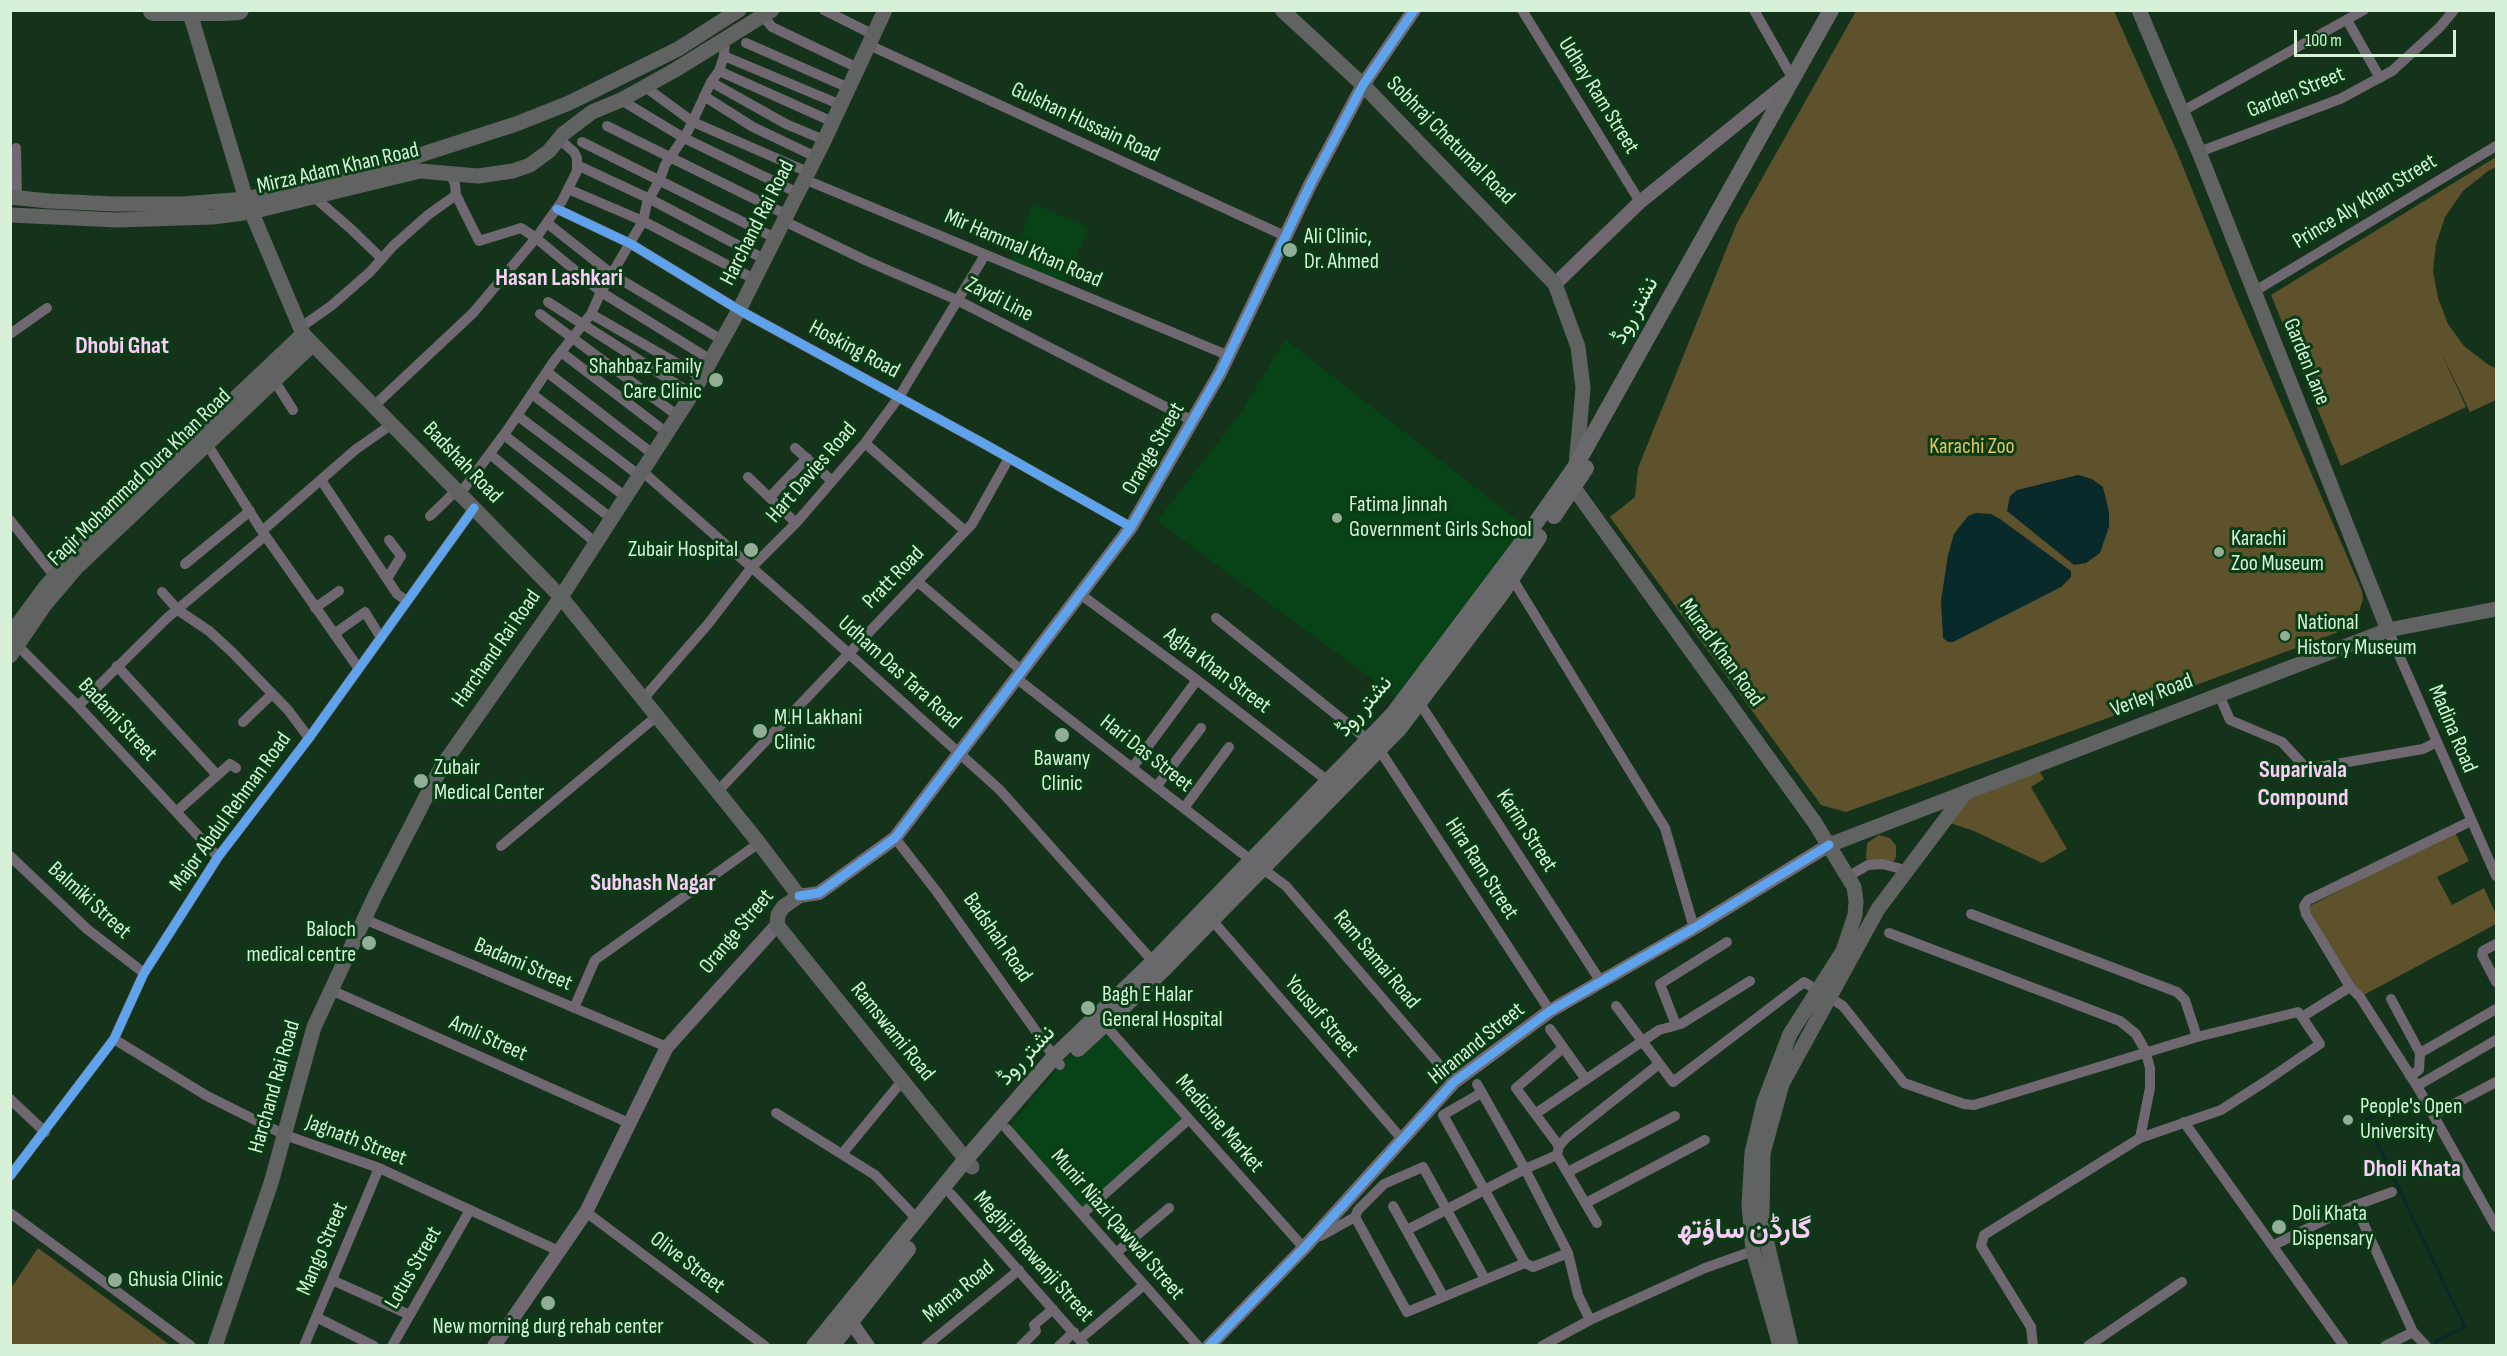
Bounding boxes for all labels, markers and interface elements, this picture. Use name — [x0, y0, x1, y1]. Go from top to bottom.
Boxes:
scale bar — [2297, 18, 2459, 56]
text: 100 m — [2305, 30, 2342, 51]
street label: Udhay Ram Street — [1552, 33, 1644, 159]
street label: Garden Street — [2243, 62, 2349, 124]
street label: Sobhraj Chetumal Road — [1380, 71, 1520, 211]
street label: Gulshan Hussain Road — [1006, 77, 1164, 169]
street label: Mirza Adam Khan Road — [255, 138, 421, 200]
street label: Prince Aly Khan Street — [2288, 149, 2442, 255]
street label: Harchand Rai Road — [715, 156, 801, 290]
street label: Mir Hammal Khan Road — [940, 204, 1106, 294]
place label: Ali Clinic, Dr. Ahmed — [1304, 224, 1379, 276]
marker: Ali Clinic, Dr. Ahmed — [1281, 241, 1299, 259]
district label: Hasan Lashkari — [495, 265, 623, 293]
street label: Zaydi Line — [961, 272, 1037, 328]
street label: نشتر روڈ — [1607, 273, 1665, 349]
street label: Hosking Road — [804, 315, 904, 385]
street label: Garden Lane — [2277, 315, 2335, 409]
district label: Dhobi Ghat — [75, 333, 169, 361]
place label: Shahbaz Family Care Clinic — [589, 354, 702, 406]
marker: Shahbaz Family Care Clinic — [707, 371, 725, 389]
street label: Faqir Mohammad Dura Khan Road — [43, 384, 237, 572]
street label: Orange Street — [1117, 398, 1191, 500]
street label: Badshah Road — [417, 417, 507, 509]
street label: Hart Davies Road — [761, 417, 863, 529]
park label: Karachi Zoo — [1929, 434, 2015, 460]
place label: Fatima Jinnah Government Girls School — [1349, 492, 1532, 544]
marker: Fatima Jinnah Government Girls School — [1330, 511, 1344, 525]
place label: Karachi Zoo Museum — [2231, 526, 2324, 578]
place label: Zubair Hospital — [628, 537, 738, 563]
marker: Zubair Hospital — [742, 541, 760, 559]
street label: Pratt Road — [858, 541, 930, 615]
marker: Karachi Zoo Museum — [2212, 545, 2226, 559]
street label: Harchand Rai Road — [447, 585, 547, 713]
street label: Murad Khan Road — [1673, 594, 1769, 712]
place label: National History Museum — [2297, 610, 2417, 662]
street label: Udham Das Tara Road — [832, 611, 966, 735]
street label: Agha Khan Street — [1158, 622, 1276, 720]
marker: National History Museum — [2278, 629, 2292, 643]
street label: Verley Road — [2107, 668, 2197, 724]
street label: نشتر روڈ — [1331, 671, 1399, 743]
street label: Badami Street — [72, 673, 162, 767]
street label: Madina Road — [2422, 681, 2482, 777]
place label: M.H Lakhani Clinic — [774, 705, 862, 756]
street label: Hari Das Street — [1094, 710, 1198, 798]
marker: M.H Lakhani Clinic — [751, 722, 769, 740]
marker: Bawany Clinic — [1053, 726, 1071, 744]
street label: Major Abdul Rehman Road — [165, 728, 297, 896]
place label: Bawany Clinic — [1034, 746, 1090, 798]
place label: Zubair Medical Center — [434, 755, 544, 806]
district label: Suparivala Compound — [2258, 757, 2348, 813]
marker: Zubair Medical Center — [412, 772, 430, 790]
street label: Karim Street — [1490, 785, 1562, 877]
street label: Hira Ram Street — [1438, 813, 1524, 925]
street label: Balmiki Street — [42, 857, 136, 945]
district label: Subhash Nagar — [590, 870, 716, 898]
street label: Orange Street — [694, 884, 780, 980]
street label: Badshah Road — [957, 888, 1037, 988]
street label: Ram Samai Road — [1327, 905, 1425, 1015]
place label: Baloch medical centre — [247, 917, 356, 968]
street label: Badami Street — [470, 933, 576, 997]
marker: Baloch medical centre — [360, 934, 378, 952]
street label: Yousuf Street — [1278, 971, 1364, 1063]
street label: Ramswami Road — [844, 977, 940, 1087]
place label: Bagh E Halar General Hospital — [1102, 982, 1223, 1034]
street label: Hiranand Street — [1424, 997, 1530, 1091]
marker: Bagh E Halar General Hospital — [1079, 999, 1097, 1017]
street label: Amli Street — [445, 1010, 531, 1068]
street label: Harchand Rai Road — [243, 1018, 307, 1156]
street label: نشتر روڈ — [993, 1021, 1061, 1091]
street label: Medicine Market — [1169, 1070, 1269, 1178]
place label: People's Open University — [2360, 1094, 2462, 1146]
street label: Jagnath Street — [302, 1110, 410, 1172]
marker: People's Open University — [2341, 1113, 2355, 1127]
street label: Munir Niazi Qawwal Street — [1044, 1144, 1190, 1306]
district label: Dholi Khata — [2363, 1156, 2461, 1184]
street label: Meghji Bhawanji Street — [967, 1186, 1099, 1328]
street label: Mango Street — [292, 1198, 354, 1300]
place label: Doli Khata Dispensary — [2292, 1201, 2373, 1252]
district label: گارڈن ساؤتھ — [1677, 1214, 1811, 1248]
marker: Doli Khata Dispensary — [2270, 1218, 2288, 1236]
street label: Lotus Street — [380, 1222, 448, 1314]
street label: Olive Street — [644, 1226, 730, 1300]
street label: Mama Road — [918, 1255, 1000, 1329]
place label: Ghusia Clinic — [128, 1267, 223, 1293]
marker: Ghusia Clinic — [106, 1271, 124, 1289]
marker: New morning durg rehab center — [539, 1294, 557, 1312]
place label: New morning durg rehab center — [432, 1314, 664, 1340]

